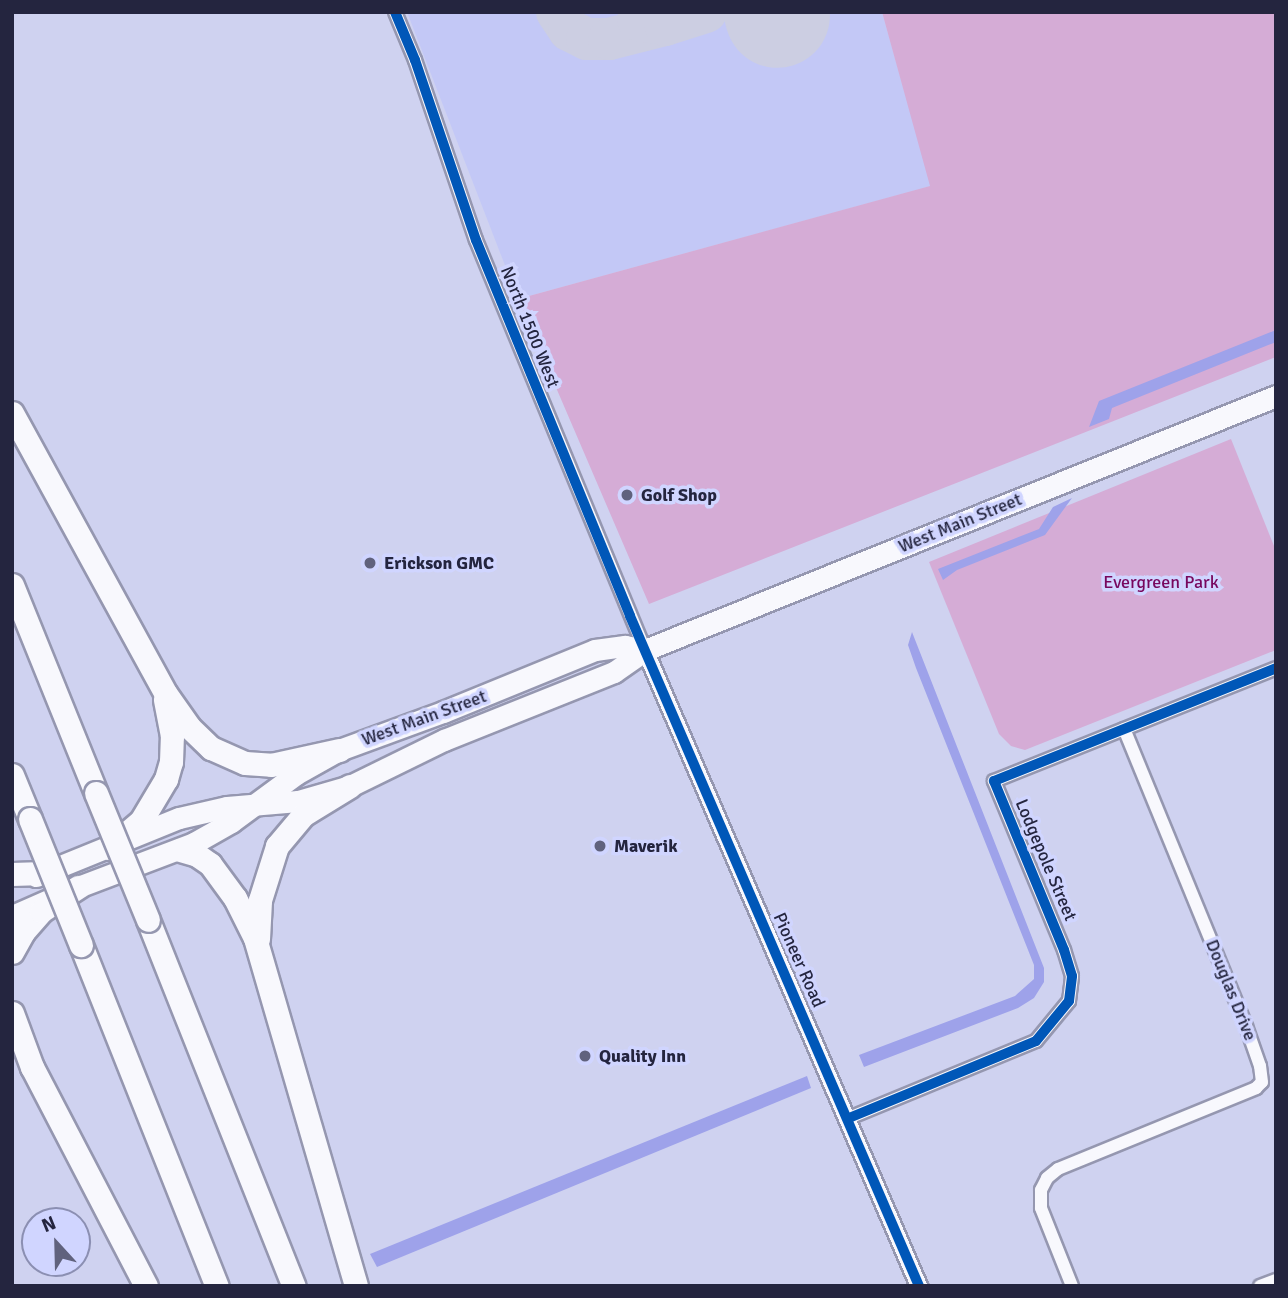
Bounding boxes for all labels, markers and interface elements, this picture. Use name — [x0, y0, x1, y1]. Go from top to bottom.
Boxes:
street label: North 1500 West — [496, 263, 564, 391]
place label: Golf Shop — [641, 484, 717, 506]
marker: Golf Shop — [619, 487, 635, 503]
street label: West Main Street — [895, 488, 1025, 558]
place label: Erickson GMC — [384, 552, 494, 574]
marker: Erickson GMC — [362, 555, 378, 571]
park label: Evergreen Park — [1103, 571, 1219, 593]
street label: West Main Street — [359, 685, 489, 751]
street label: Lodgepole Street — [1011, 796, 1081, 924]
place label: Maverik — [614, 835, 678, 857]
marker: Maverik — [592, 838, 608, 854]
street label: Pioneer Road — [769, 909, 829, 1011]
street label: Douglas Drive — [1201, 936, 1261, 1044]
place label: Quality Inn — [599, 1045, 686, 1067]
marker: Quality Inn — [577, 1048, 593, 1064]
north arrow — [21, 1207, 91, 1277]
text: N — [38, 1211, 60, 1238]

